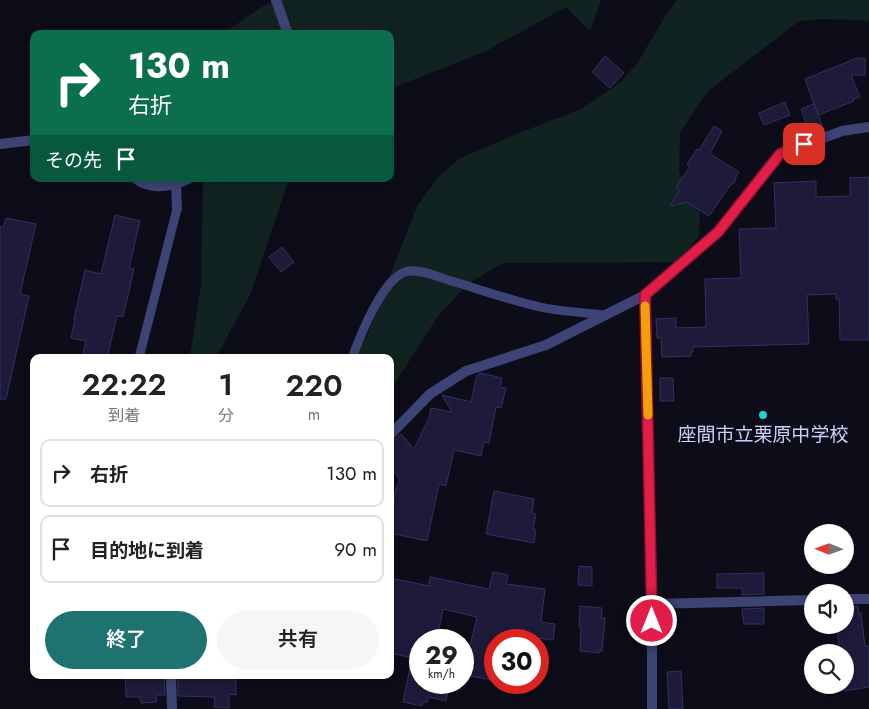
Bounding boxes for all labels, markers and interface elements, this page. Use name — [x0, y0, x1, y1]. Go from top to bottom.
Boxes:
text: 130 m — [128, 41, 230, 91]
icon: right — [45, 50, 110, 115]
text: 右折 — [128, 89, 172, 121]
pin — [783, 123, 825, 165]
icon: arrive — [790, 130, 818, 158]
icon: arrive — [112, 145, 140, 173]
text: その先 — [45, 147, 102, 174]
text: 22:22 — [82, 363, 166, 406]
text: 1 — [219, 363, 233, 406]
text: 220 — [285, 364, 342, 407]
text: m — [308, 403, 320, 426]
text: 到着 — [108, 404, 140, 427]
text: 分 — [218, 404, 234, 427]
marker: 座間市立栗原中学校 — [757, 409, 769, 421]
place label: 座間市立栗原中学校 — [677, 421, 849, 448]
icon: right — [47, 459, 75, 487]
text: 130 m — [326, 460, 377, 487]
text: 右折 — [90, 461, 128, 488]
north arrow — [804, 524, 854, 574]
map controls — [804, 524, 854, 694]
icon: arrive — [47, 535, 75, 563]
text: 90 m — [334, 536, 377, 563]
text: 目的地に到着 — [90, 537, 204, 564]
button: sound — [804, 584, 854, 634]
position arrow — [625, 594, 677, 646]
button: 終了 — [45, 611, 207, 669]
button: 共有 — [217, 611, 379, 669]
speed limit sign: 30 — [484, 629, 549, 694]
text: 29 — [425, 637, 458, 673]
button: search — [804, 644, 854, 694]
text: km/h — [428, 665, 455, 683]

